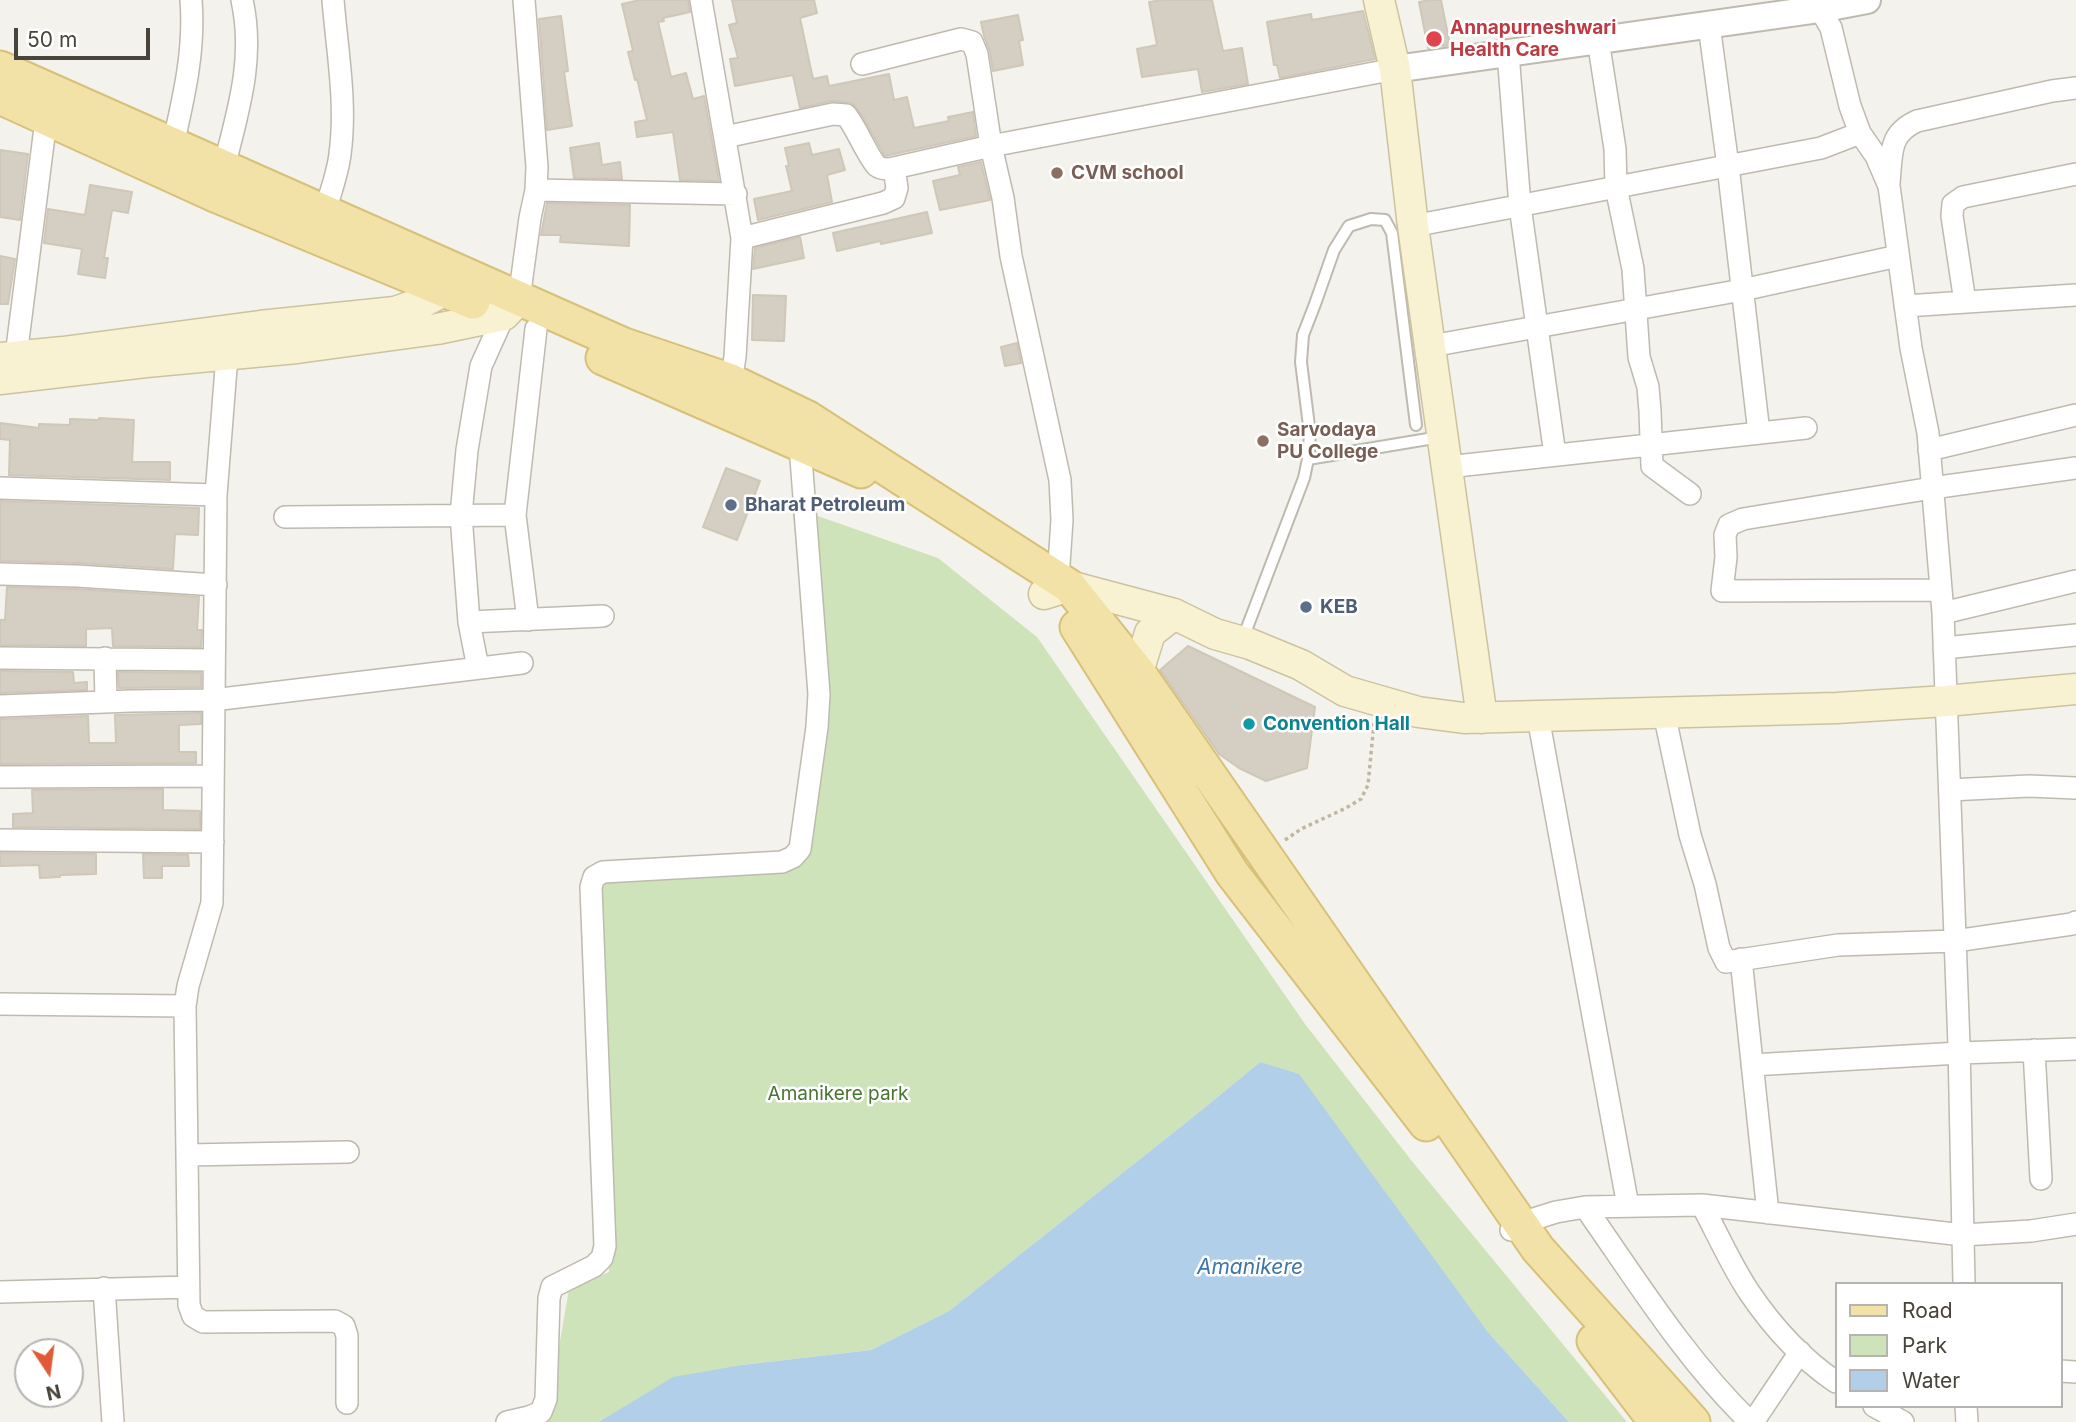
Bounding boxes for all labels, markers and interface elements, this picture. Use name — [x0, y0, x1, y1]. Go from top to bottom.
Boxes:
scale bar — [18, 14, 154, 58]
place label: Annapurneshwari Health Care — [1450, 17, 1616, 61]
text: 50 m — [27, 27, 77, 52]
marker: Annapurneshwari Health Care — [1424, 29, 1444, 49]
place label: CVM school — [1071, 162, 1184, 184]
marker: CVM school — [1049, 165, 1065, 181]
place label: Sarvodaya PU College — [1277, 419, 1378, 463]
marker: Sarvodaya PU College — [1255, 433, 1271, 449]
place label: Bharat Petroleum — [745, 494, 905, 516]
marker: Bharat Petroleum — [723, 497, 739, 513]
place label: KEB — [1320, 596, 1358, 618]
marker: KEB — [1298, 599, 1314, 615]
place label: Convention Hall — [1263, 713, 1410, 735]
marker: Convention Hall — [1241, 716, 1257, 732]
park label: Amanikere park — [768, 1083, 908, 1105]
water label: Amanikere — [1197, 1255, 1303, 1281]
legend — [1834, 1282, 2062, 1408]
text: Road — [1902, 1298, 1953, 1323]
text: Park — [1902, 1333, 1947, 1358]
north arrow — [14, 1338, 84, 1408]
text: Water — [1902, 1368, 1960, 1393]
text: N — [44, 1379, 63, 1405]

